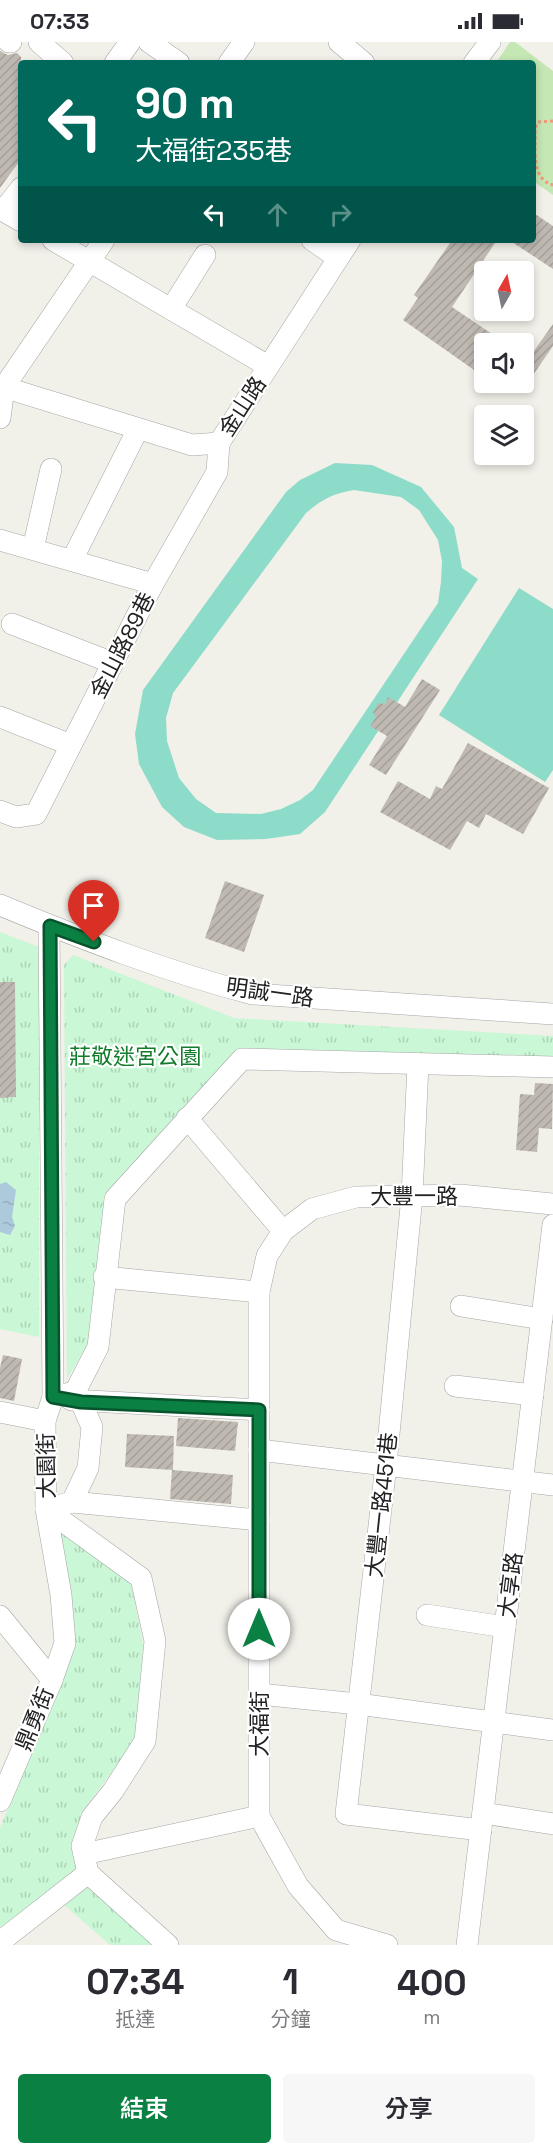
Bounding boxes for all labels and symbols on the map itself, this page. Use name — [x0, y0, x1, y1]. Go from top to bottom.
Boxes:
north arrow — [474, 261, 534, 321]
street label: 金山路 — [212, 371, 272, 441]
street label: 金山路89巷 — [83, 587, 161, 703]
pin — [68, 880, 119, 942]
street label: 明誠一路 — [224, 972, 316, 1012]
park label: 莊敬迷宮公園 — [69, 1042, 201, 1070]
street label: 大豐一路 — [370, 1182, 458, 1210]
street label: 大豐一路451巷 — [359, 1431, 403, 1579]
street label: 大園街 — [31, 1433, 61, 1499]
street label: 大享路 — [492, 1551, 528, 1619]
position arrow — [227, 1597, 291, 1661]
street label: 鼎勇街 — [9, 1683, 59, 1755]
street label: 大福街 — [245, 1691, 273, 1757]

